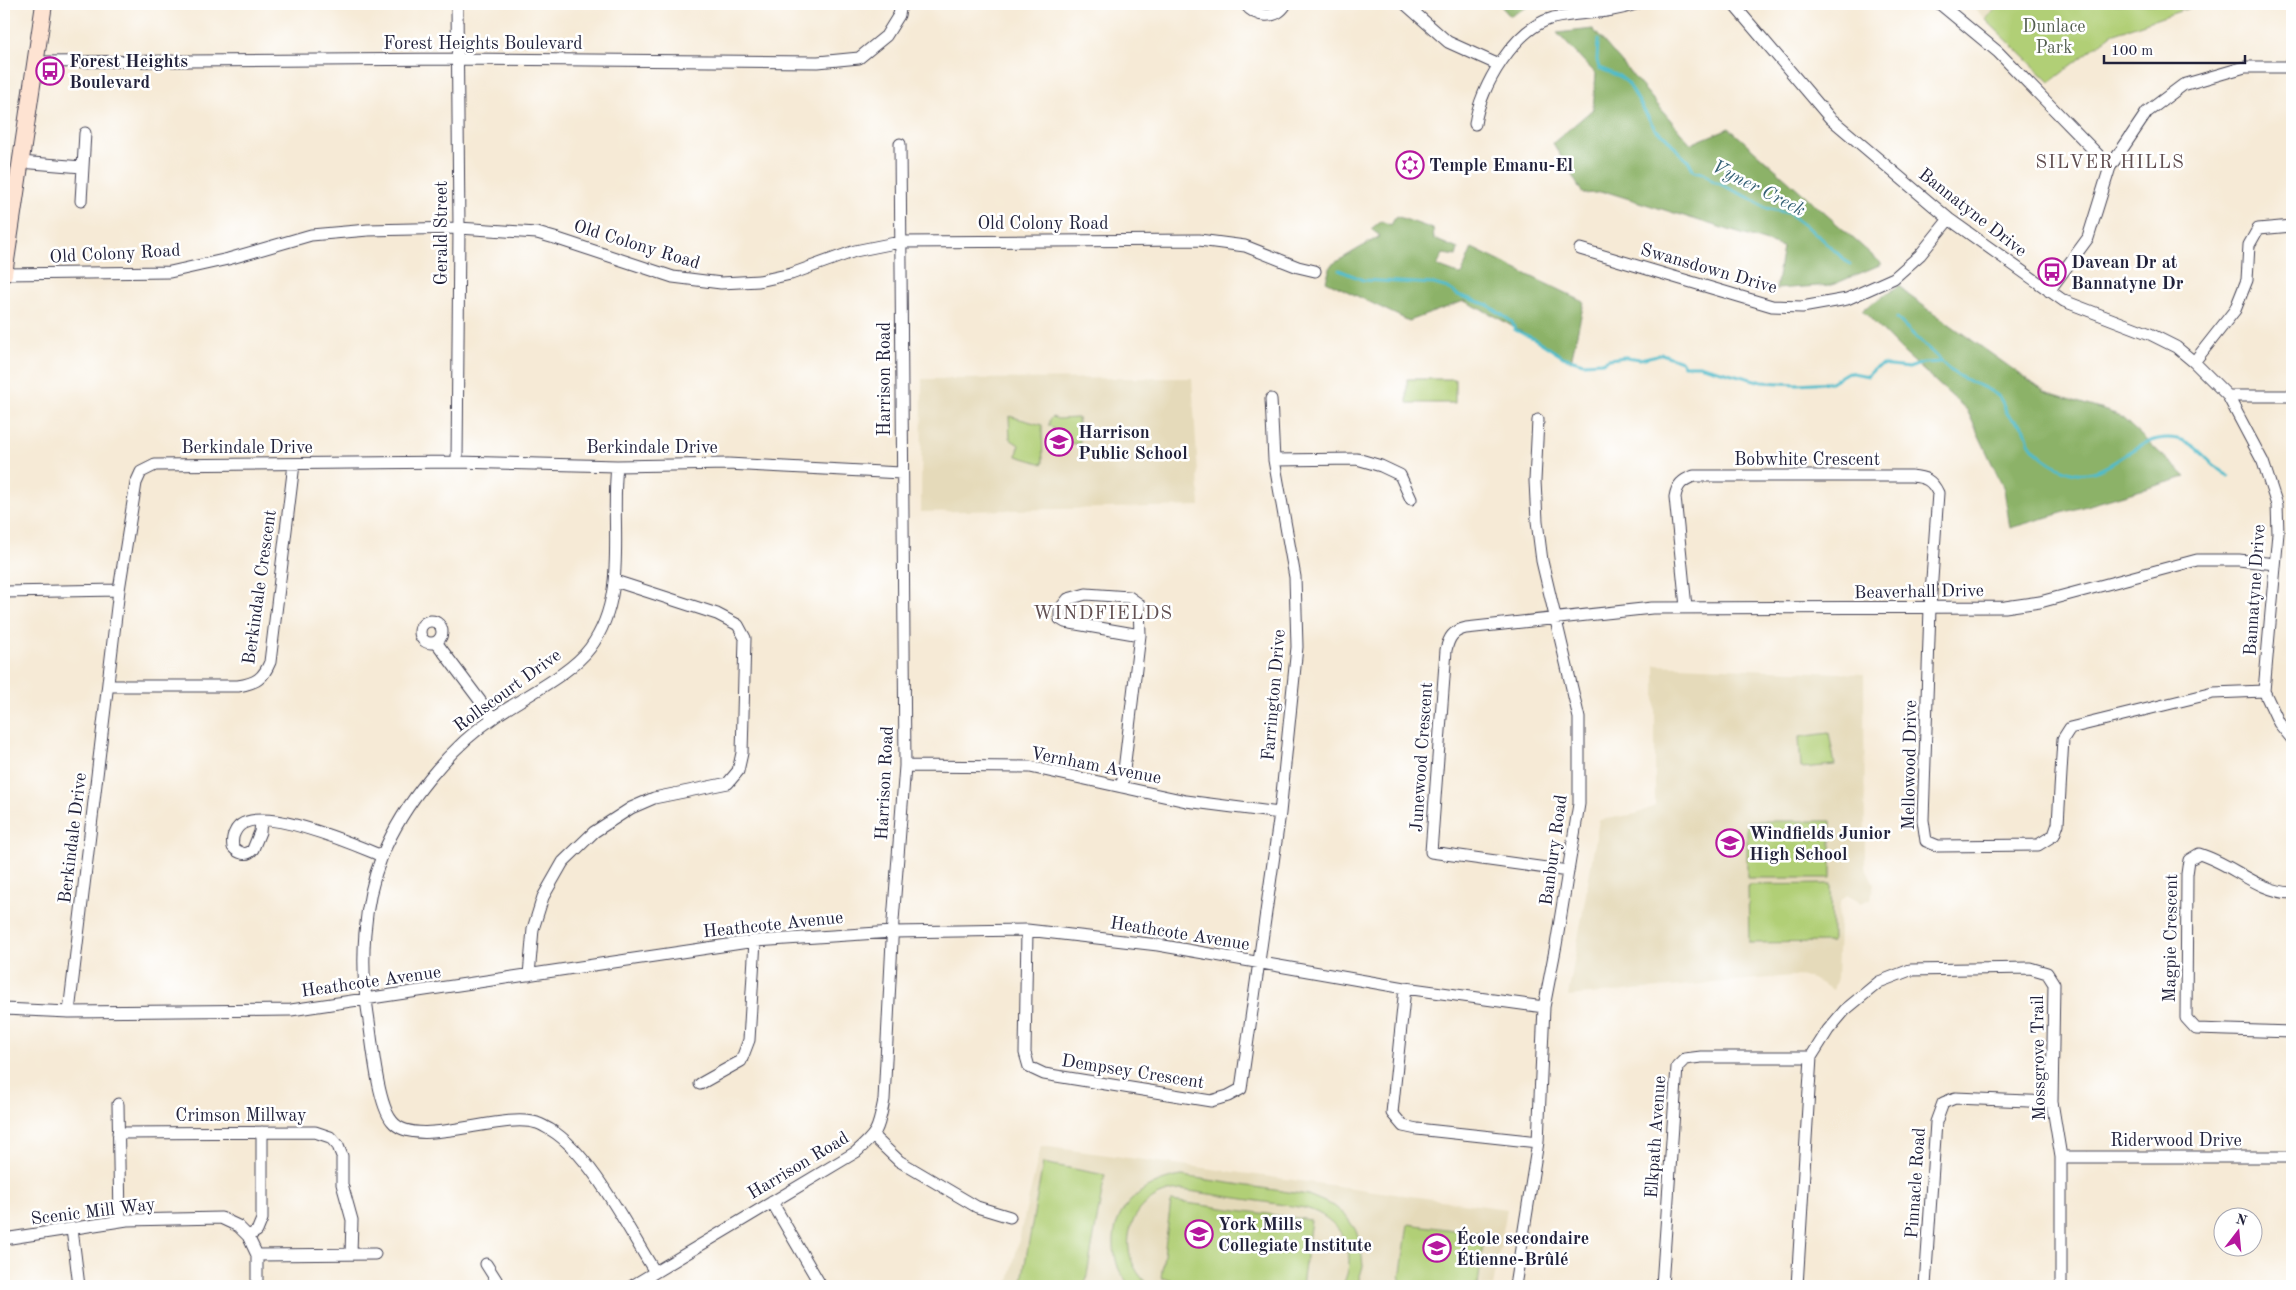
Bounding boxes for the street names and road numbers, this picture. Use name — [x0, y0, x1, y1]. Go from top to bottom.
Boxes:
street label: Forest Heights Boulevard — [383, 35, 583, 53]
street label: Bannatyne Drive — [1915, 165, 2030, 260]
street label: Gerald Street — [433, 181, 451, 285]
street label: Old Colony Road — [977, 215, 1109, 233]
street label: Old Colony Road — [571, 217, 702, 273]
street label: Swansdown Drive — [1638, 241, 1779, 297]
street label: Old Colony Road — [49, 242, 181, 266]
street label: Harrison Road — [876, 322, 894, 436]
street label: Berkindale Drive — [181, 439, 313, 457]
street label: Berkindale Drive — [586, 439, 718, 457]
street label: Bobwhite Crescent — [1734, 451, 1880, 469]
street label: Berkindale Crescent — [240, 509, 280, 666]
street label: Bannatyne Drive — [2241, 524, 2269, 656]
street label: Beaverhall Drive — [1854, 582, 1984, 602]
street label: Farrington Drive — [1259, 628, 1289, 762]
street label: Rollscourt Drive — [451, 646, 565, 736]
street label: Junewood Crescent — [1408, 681, 1436, 833]
street label: Mellowood Drive — [1900, 700, 1920, 830]
street label: Harrison Road — [873, 726, 897, 841]
street label: Vernham Avenue — [1029, 744, 1163, 787]
street label: Berkindale Drive — [56, 772, 90, 905]
street label: Banbury Road — [1537, 793, 1571, 907]
street label: Magpie Crescent — [2161, 873, 2181, 1003]
street label: Heathcote Avenue — [702, 909, 844, 941]
street label: Heathcote Avenue — [1109, 914, 1251, 954]
street label: Heathcote Avenue — [300, 963, 442, 1001]
street label: Mossgrove Trail — [2029, 995, 2049, 1121]
street label: Dempsey Crescent — [1060, 1052, 1206, 1092]
street label: Elkpath Avenue — [1643, 1075, 1669, 1199]
street label: Crimson Millway — [175, 1107, 307, 1125]
street label: Pinnacle Road — [1903, 1127, 1929, 1239]
street label: Harrison Road — [745, 1129, 852, 1203]
street label: Riderwood Drive — [2110, 1132, 2242, 1150]
street label: Scenic Mill Way — [30, 1195, 157, 1229]

